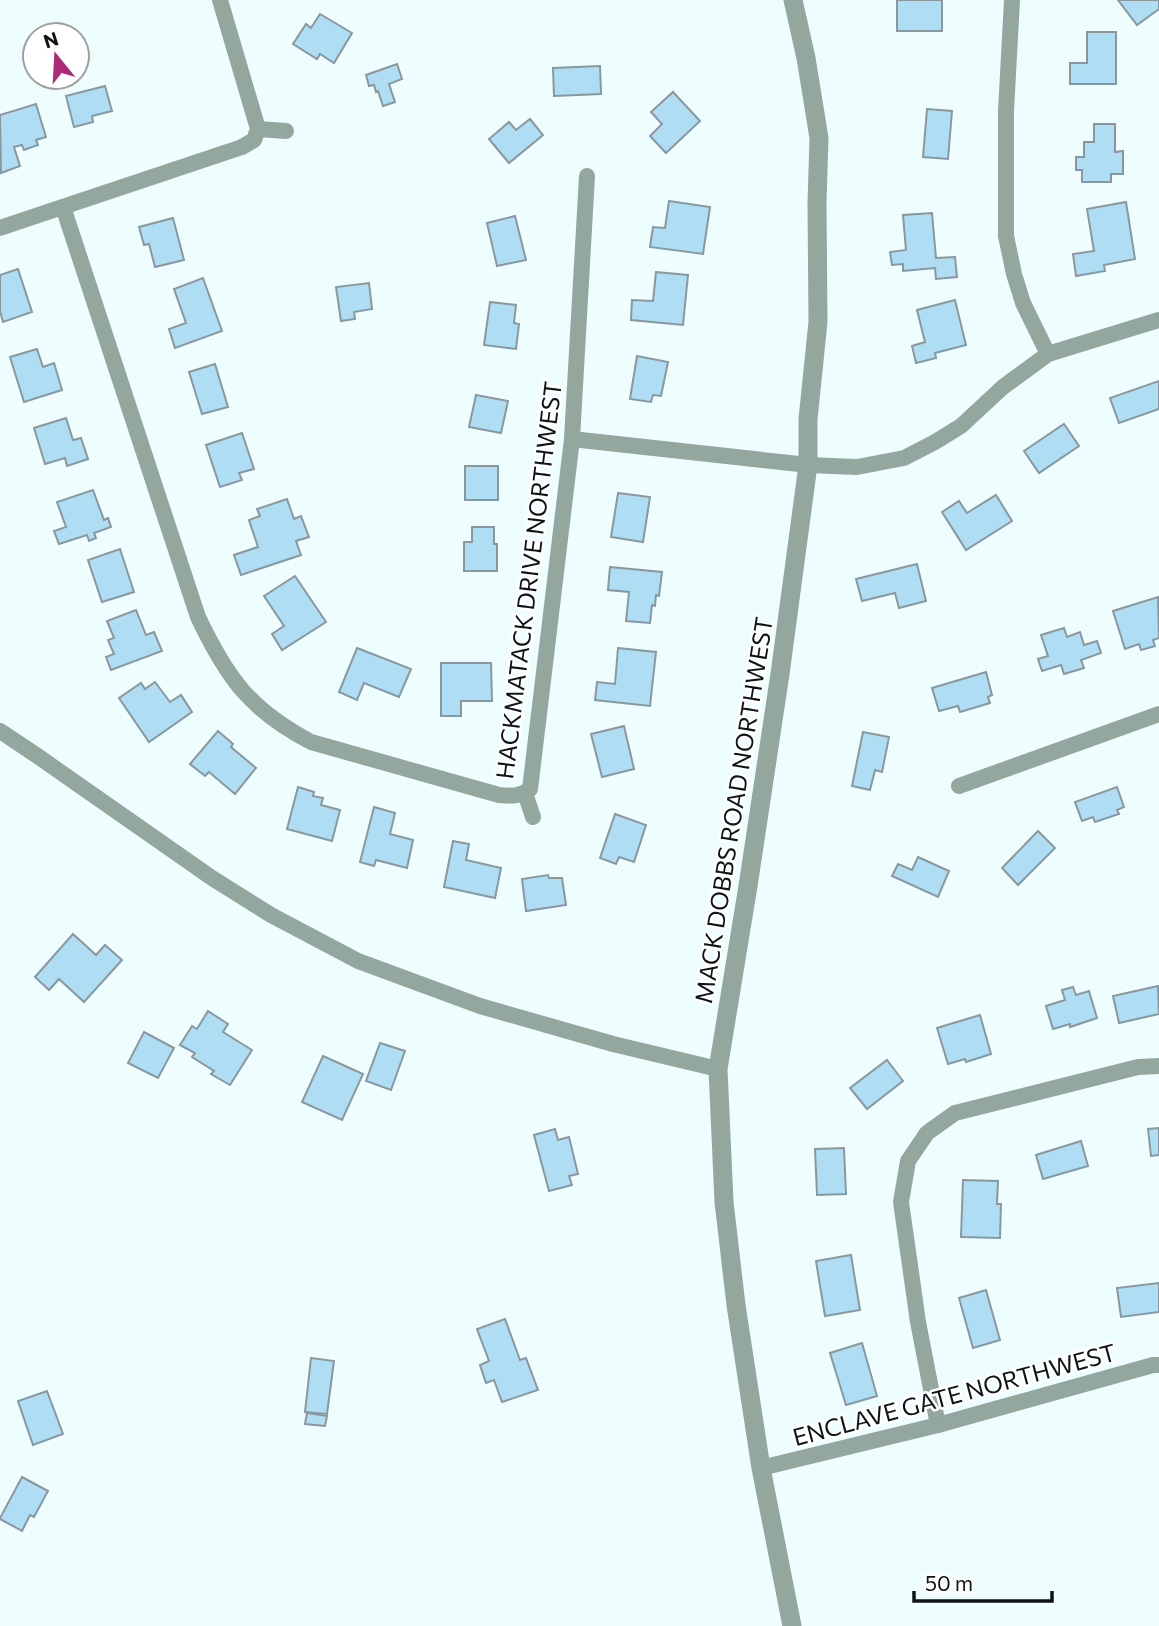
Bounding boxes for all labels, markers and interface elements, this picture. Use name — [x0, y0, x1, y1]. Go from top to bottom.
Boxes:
north arrow — [21, 21, 91, 91]
text: N — [40, 26, 61, 52]
street label: HACKMATACK DRIVE NORTHWEST — [489, 380, 567, 780]
street label: MACK DOBBS ROAD NORTHWEST — [688, 615, 778, 1005]
street label: ENCLAVE GATE NORTHWEST — [789, 1337, 1119, 1451]
scale bar — [914, 1560, 1052, 1604]
text: 50 m — [925, 1570, 973, 1595]

